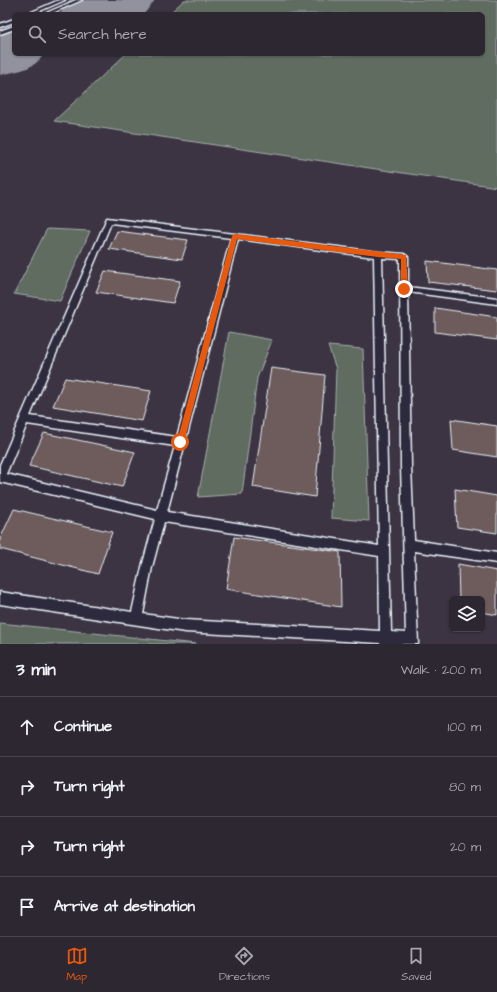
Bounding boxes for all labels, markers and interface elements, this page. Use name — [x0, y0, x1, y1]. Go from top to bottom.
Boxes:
search box — [12, 12, 485, 56]
icon: search — [26, 23, 48, 45]
text: Search here — [58, 24, 147, 45]
route end — [395, 280, 413, 298]
route start — [171, 433, 189, 451]
map controls — [449, 596, 485, 632]
button: layers — [449, 596, 485, 632]
text: 3 min — [16, 658, 56, 682]
text: Walk · 200 m — [401, 661, 481, 679]
icon: ahead — [16, 716, 38, 738]
text: Continue — [54, 716, 112, 737]
text: 100 m — [448, 718, 481, 736]
icon: right — [16, 776, 38, 798]
text: Turn right — [54, 776, 125, 797]
text: 80 m — [449, 778, 481, 796]
icon: right — [16, 836, 38, 858]
text: Turn right — [54, 836, 125, 857]
text: 20 m — [450, 838, 481, 856]
icon: arrive — [16, 896, 38, 918]
text: Arrive at destination — [54, 896, 195, 917]
tab: Map — [66, 945, 88, 984]
tab: Directions — [219, 945, 270, 984]
tab: Saved — [401, 945, 431, 984]

